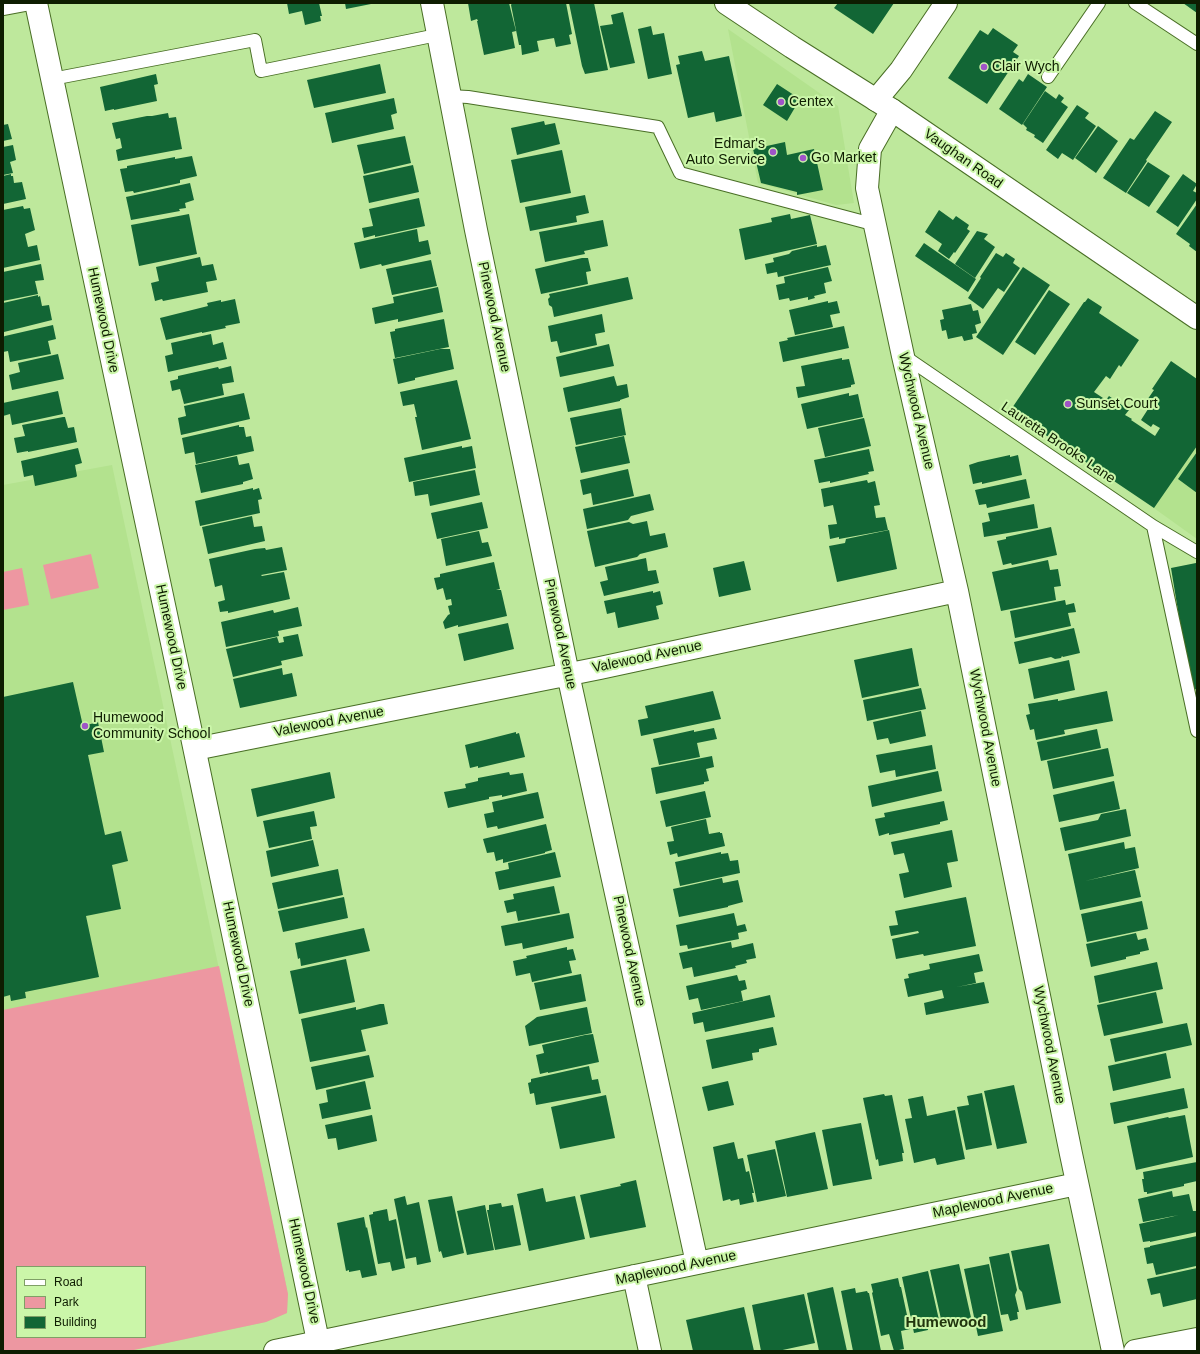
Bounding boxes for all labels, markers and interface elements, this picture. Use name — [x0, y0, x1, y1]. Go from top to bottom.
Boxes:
place label: Clair Wych — [992, 59, 1060, 75]
marker: Clair Wych — [979, 62, 989, 72]
place label: Centex — [789, 94, 833, 110]
marker: Centex — [776, 97, 786, 107]
street label: Vaughan Road — [920, 126, 1006, 192]
place label: Edmar's Auto Service — [686, 136, 765, 168]
marker: Edmar's Auto Service — [768, 147, 778, 157]
place label: Go Market — [811, 150, 876, 166]
marker: Go Market — [798, 153, 808, 163]
street label: Pinewood Avenue — [474, 260, 514, 374]
street label: Humewood Drive — [84, 266, 122, 374]
street label: Wychwood Avenue — [894, 351, 938, 471]
place label: Sunset Court — [1076, 396, 1158, 412]
street label: Lauretta Brooks Lane — [998, 399, 1118, 487]
marker: Sunset Court — [1063, 399, 1073, 409]
street label: Pinewood Avenue — [540, 577, 580, 691]
street label: Humewood Drive — [152, 583, 190, 691]
street label: Valewood Avenue — [591, 637, 703, 677]
street label: Wychwood Avenue — [965, 668, 1005, 788]
street label: Valewood Avenue — [273, 703, 385, 741]
place label: Humewood Community School — [93, 710, 210, 742]
marker: Humewood Community School — [80, 721, 90, 731]
street label: Pinewood Avenue — [609, 894, 649, 1008]
street label: Humewood Drive — [219, 900, 257, 1008]
street label: Wychwood Avenue — [1029, 985, 1069, 1105]
street label: Maplewood Avenue — [931, 1180, 1055, 1222]
street label: Humewood Drive — [285, 1217, 323, 1325]
street label: Maplewood Avenue — [614, 1247, 738, 1289]
legend — [16, 1266, 146, 1338]
text: Road — [54, 1275, 83, 1289]
text: Park — [54, 1295, 79, 1309]
district label: Humewood — [906, 1314, 986, 1332]
text: Building — [54, 1315, 97, 1329]

